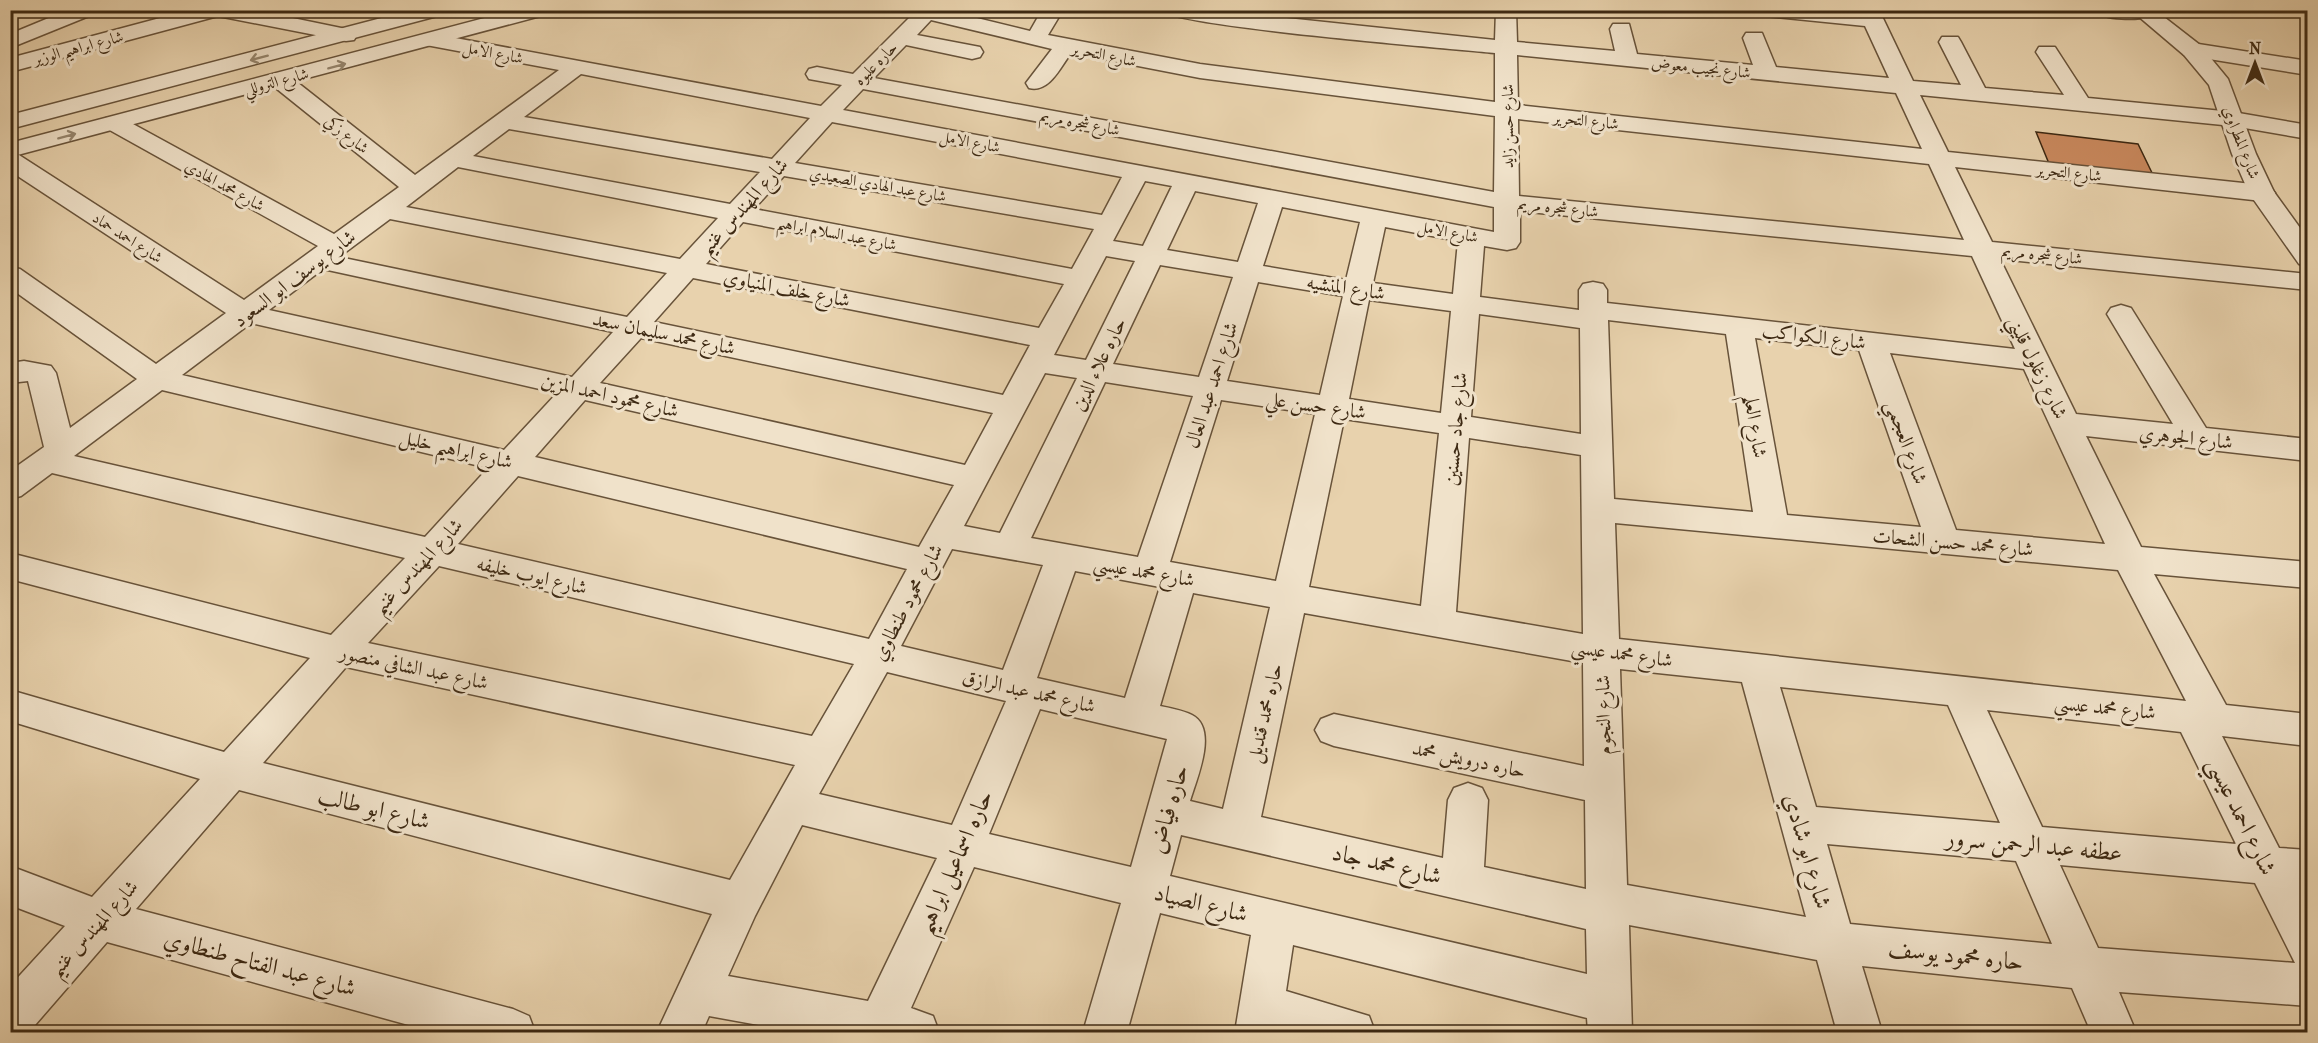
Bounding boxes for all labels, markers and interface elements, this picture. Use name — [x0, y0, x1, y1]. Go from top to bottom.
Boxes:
street label: شارع ابراهيم الوزير — [29, 26, 127, 76]
north arrow — [2225, 33, 2285, 93]
street label: شارع الامل — [460, 37, 525, 72]
street label: حاره عليوه — [850, 38, 902, 90]
street label: شارع التحرير — [1067, 38, 1138, 75]
text: N — [2249, 39, 2262, 58]
one-way arrow — [250, 52, 269, 64]
street label: شارع نجيب معوض — [1650, 53, 1752, 86]
one-way arrow — [327, 59, 346, 71]
street label: شارع التروللي — [242, 64, 312, 105]
street label: شارع حسن زايد — [1498, 84, 1521, 168]
street label: شارع المطراوي — [2215, 103, 2264, 183]
street label: شارع شجره مريم — [1037, 105, 1122, 144]
street label: شارع التحرير — [1550, 107, 1620, 137]
street label: شارع زكي — [318, 110, 373, 161]
street label: شارع الامل — [937, 126, 1002, 161]
one-way arrow — [57, 129, 76, 141]
street label: شارع المهندس غنيم — [694, 153, 799, 265]
street label: شارع محمد الهادي — [180, 156, 268, 219]
street label: شارع التحرير — [2033, 159, 2103, 189]
street label: شارع عبد الهادي الصعيدي — [807, 163, 948, 210]
street label: شارع شجره مريم — [1516, 194, 1599, 226]
street label: شارع احمد حماد — [87, 208, 166, 270]
street label: شارع عبد السلام ابراهيم — [774, 213, 898, 261]
street label: شارع الامل — [1415, 216, 1480, 251]
street label: شارع يوسف ابو السعود — [229, 225, 364, 337]
street label: شارع شجره مريم — [2000, 241, 2083, 273]
street label: شارع خلف المنياوي — [720, 265, 852, 318]
street label: شارع المنشيه — [1304, 270, 1387, 311]
street label: شارع محمد سليمان سعد — [589, 307, 737, 366]
street label: شارع زغلول قليني — [1996, 312, 2072, 426]
street label: حاره علاء الدين — [1066, 314, 1131, 415]
street label: شارع احمد عبد العال — [1180, 319, 1248, 453]
street label: شارع الكواكب — [1760, 319, 1867, 360]
street label: شارع محمود احمد المزين — [537, 368, 681, 428]
street label: شارع جاد حسنين — [1439, 371, 1478, 487]
street label: شارع حسن علي — [1263, 387, 1368, 432]
street label: شارع العلم — [1730, 393, 1772, 461]
street label: شارع العجمي — [1874, 397, 1932, 490]
street label: شارع الجوهري — [2137, 421, 2234, 460]
street label: شارع ابراهيم خليل — [395, 425, 515, 481]
street label: شارع المهندس غنيم — [367, 514, 473, 624]
street label: شارع محمد حسن الشحات — [1871, 524, 2034, 567]
street label: شارع محمود طنطاوي — [867, 540, 953, 667]
street label: شارع محمد عيسي — [1090, 551, 1196, 599]
street label: شارع ايوب خليفه — [473, 552, 589, 605]
street label: شارع محمد عيسي — [1569, 635, 1674, 679]
street label: شارع عبد الشافي منصور — [334, 640, 490, 700]
street label: حاره محمد قنديل — [1242, 661, 1290, 766]
street label: شارع محمد عبد الرازق — [959, 665, 1098, 724]
street label: شارع النجوم — [1591, 675, 1622, 755]
street label: شارع محمد عيسي — [2052, 691, 2157, 731]
street label: حاره درويش محمد — [1410, 736, 1527, 785]
street label: شارع احمد عيسي — [2194, 752, 2283, 883]
street label: حاره فياض — [1142, 761, 1194, 857]
street label: شارع ابو طالب — [314, 781, 433, 841]
street label: حاره اسماعيل ابراهيم — [910, 785, 1007, 943]
street label: شارع ابو شادي — [1772, 790, 1838, 913]
street label: عطفه عبد الرحمن سرور — [1942, 823, 2124, 869]
street label: شارع محمد جاد — [1328, 838, 1445, 896]
street label: شارع المهندس غنيم — [44, 875, 149, 987]
street label: شارع الصياد — [1150, 878, 1251, 934]
street label: شارع عبد الفتاح طنطاوي — [159, 924, 359, 1009]
street label: حاره محمود يوسف — [1887, 934, 2025, 977]

